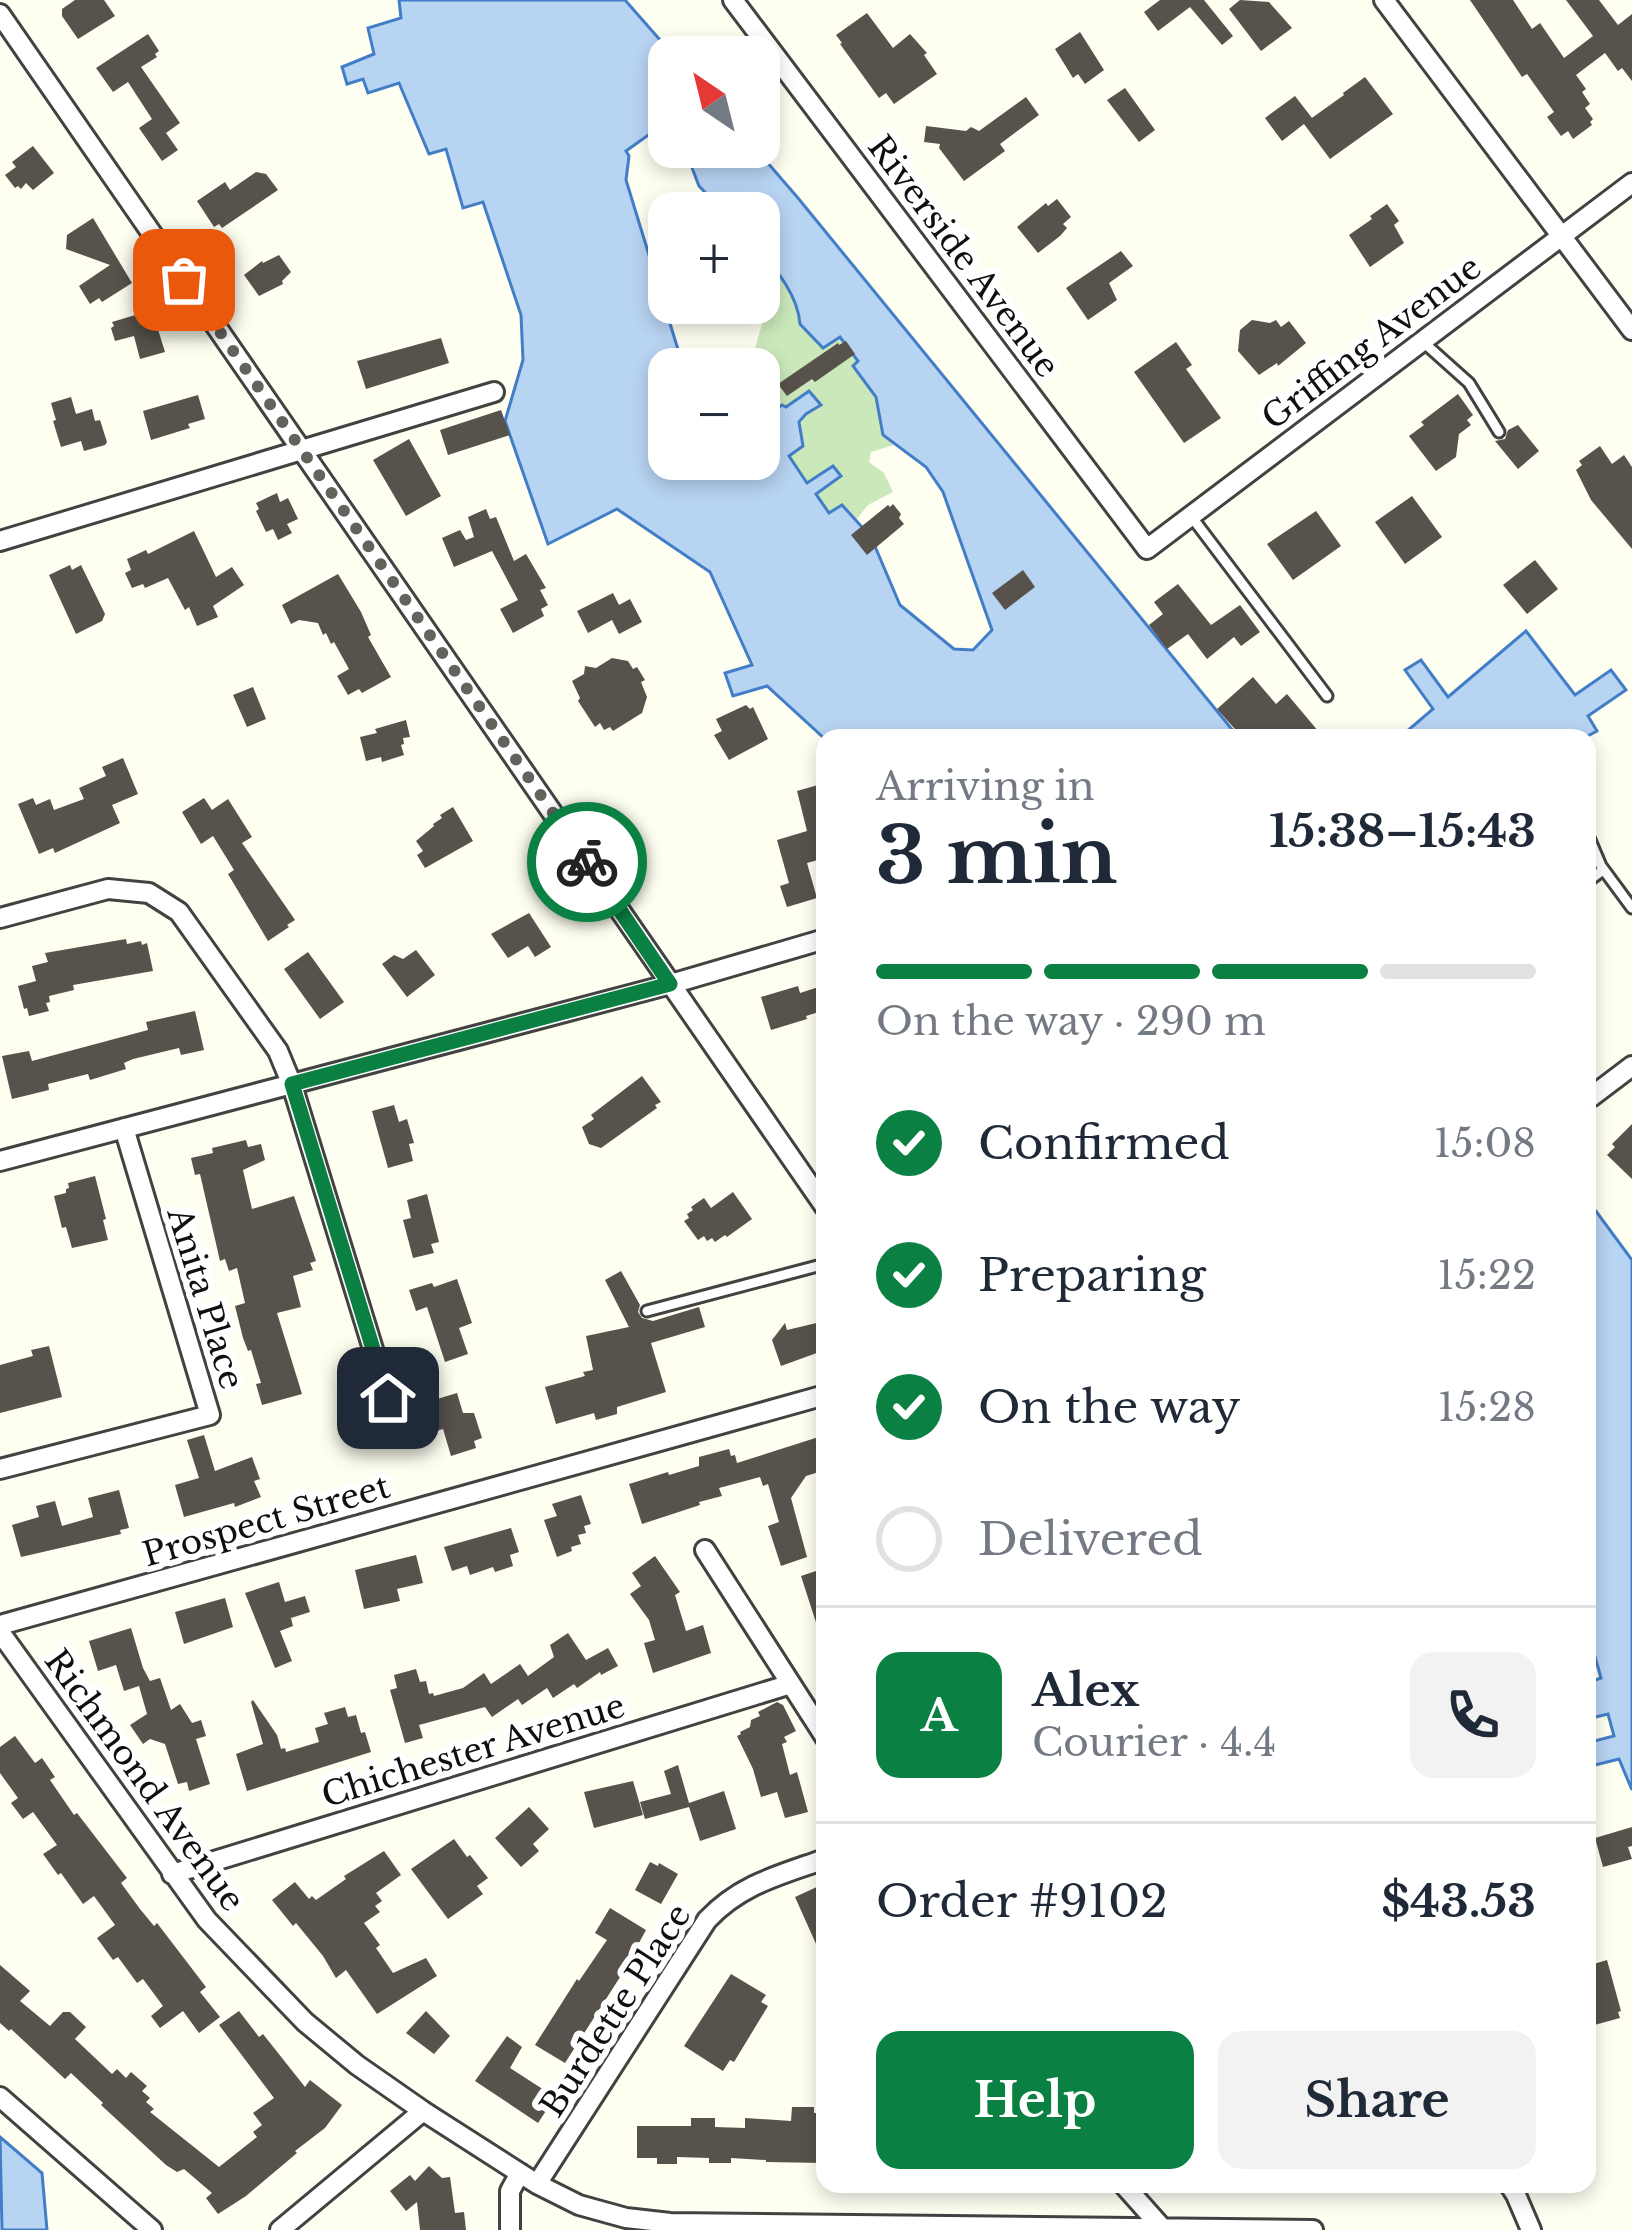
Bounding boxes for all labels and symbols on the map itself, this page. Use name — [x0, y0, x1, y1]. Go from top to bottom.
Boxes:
north arrow — [648, 36, 780, 168]
street label: Riverside Avenue — [859, 127, 1068, 385]
pin — [133, 229, 235, 331]
street label: Griffing Avenue — [1254, 247, 1489, 438]
courier — [527, 802, 647, 922]
street label: Anita Place — [158, 1201, 253, 1394]
pin — [337, 1347, 439, 1449]
street label: Prospect Street — [138, 1466, 395, 1575]
street label: Richmond Avenue — [36, 1641, 253, 1919]
street label: Chichester Avenue — [317, 1685, 630, 1816]
street label: Burdette Place — [531, 1896, 699, 2124]

